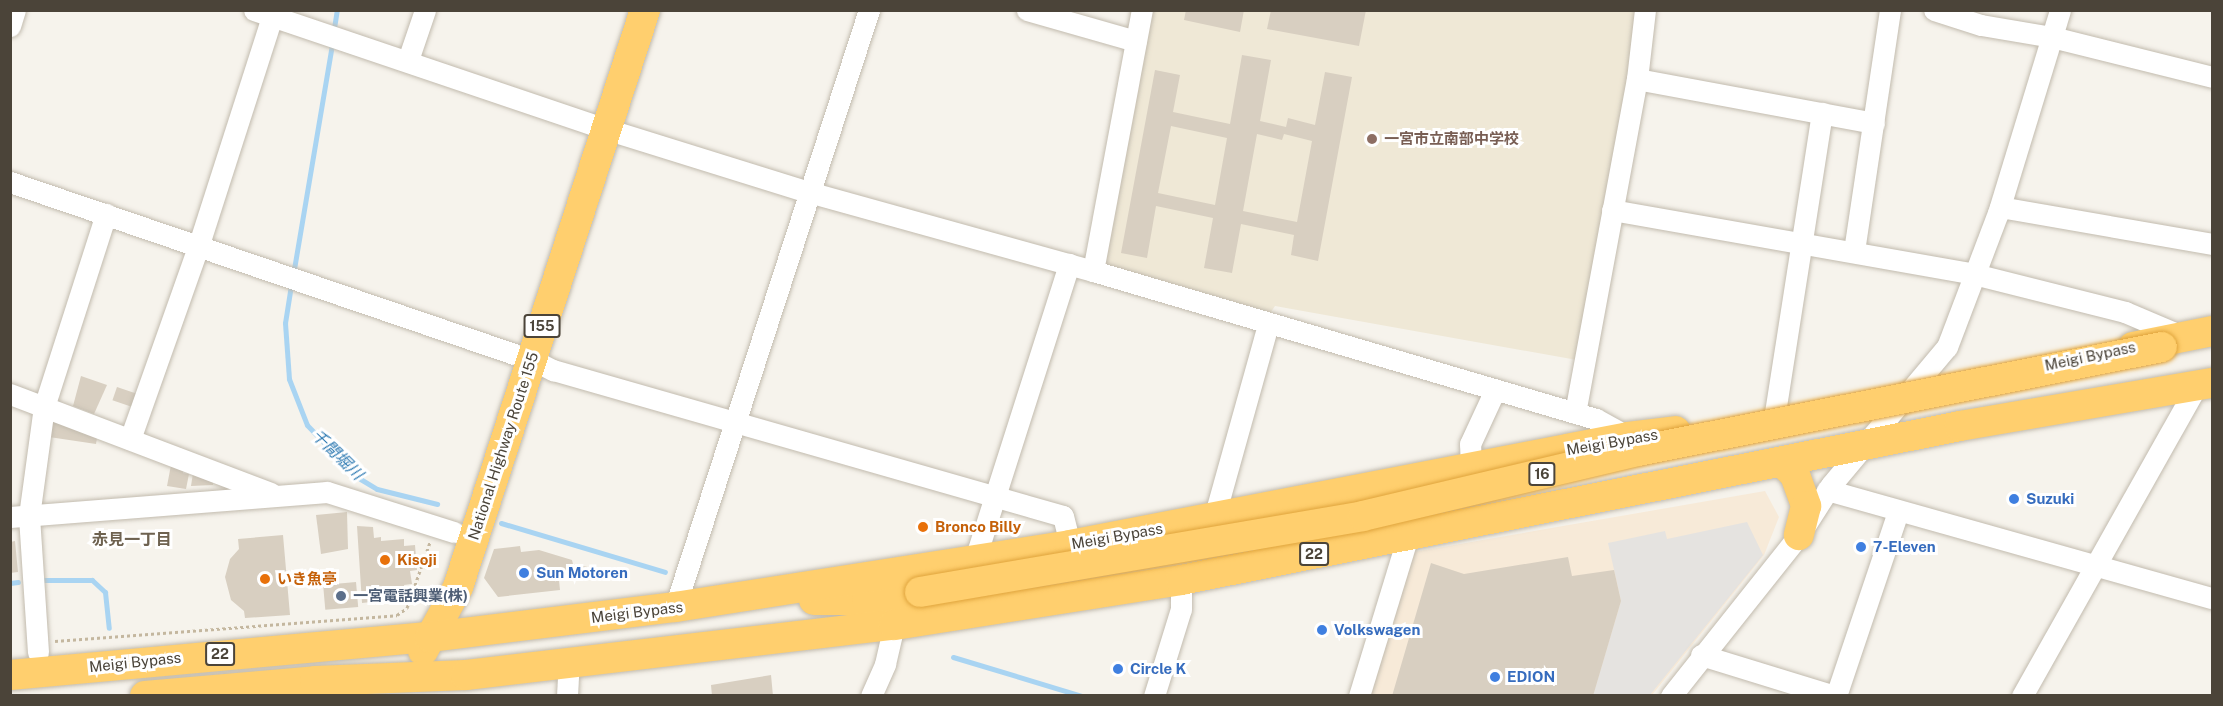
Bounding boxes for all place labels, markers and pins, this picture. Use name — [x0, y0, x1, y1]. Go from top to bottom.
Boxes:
place label: 一宮市立南部中学校 — [1384, 130, 1519, 148]
marker: 一宮市立南部中学校 — [1365, 132, 1379, 146]
place label: Suzuki — [2026, 490, 2074, 508]
marker: Suzuki — [2007, 492, 2021, 506]
place label: Bronco Billy — [935, 518, 1021, 536]
marker: Bronco Billy — [916, 520, 930, 534]
place label: 7-Eleven — [1873, 538, 1936, 556]
marker: 7-Eleven — [1854, 540, 1868, 554]
place label: Kisoji — [397, 551, 437, 569]
marker: Kisoji — [378, 553, 392, 567]
place label: Sun Motoren — [536, 564, 628, 582]
marker: Sun Motoren — [517, 566, 531, 580]
place label: いき魚亭 — [277, 570, 337, 588]
marker: いき魚亭 — [258, 572, 272, 586]
place label: 一宮電話興業(株) — [353, 587, 468, 605]
marker: 一宮電話興業(株) — [334, 589, 348, 603]
place label: Volkswagen — [1334, 621, 1420, 639]
marker: Volkswagen — [1315, 623, 1329, 637]
place label: Circle K — [1130, 660, 1186, 678]
marker: Circle K — [1111, 662, 1125, 676]
place label: EDION — [1507, 668, 1555, 686]
marker: EDION — [1488, 670, 1502, 684]

